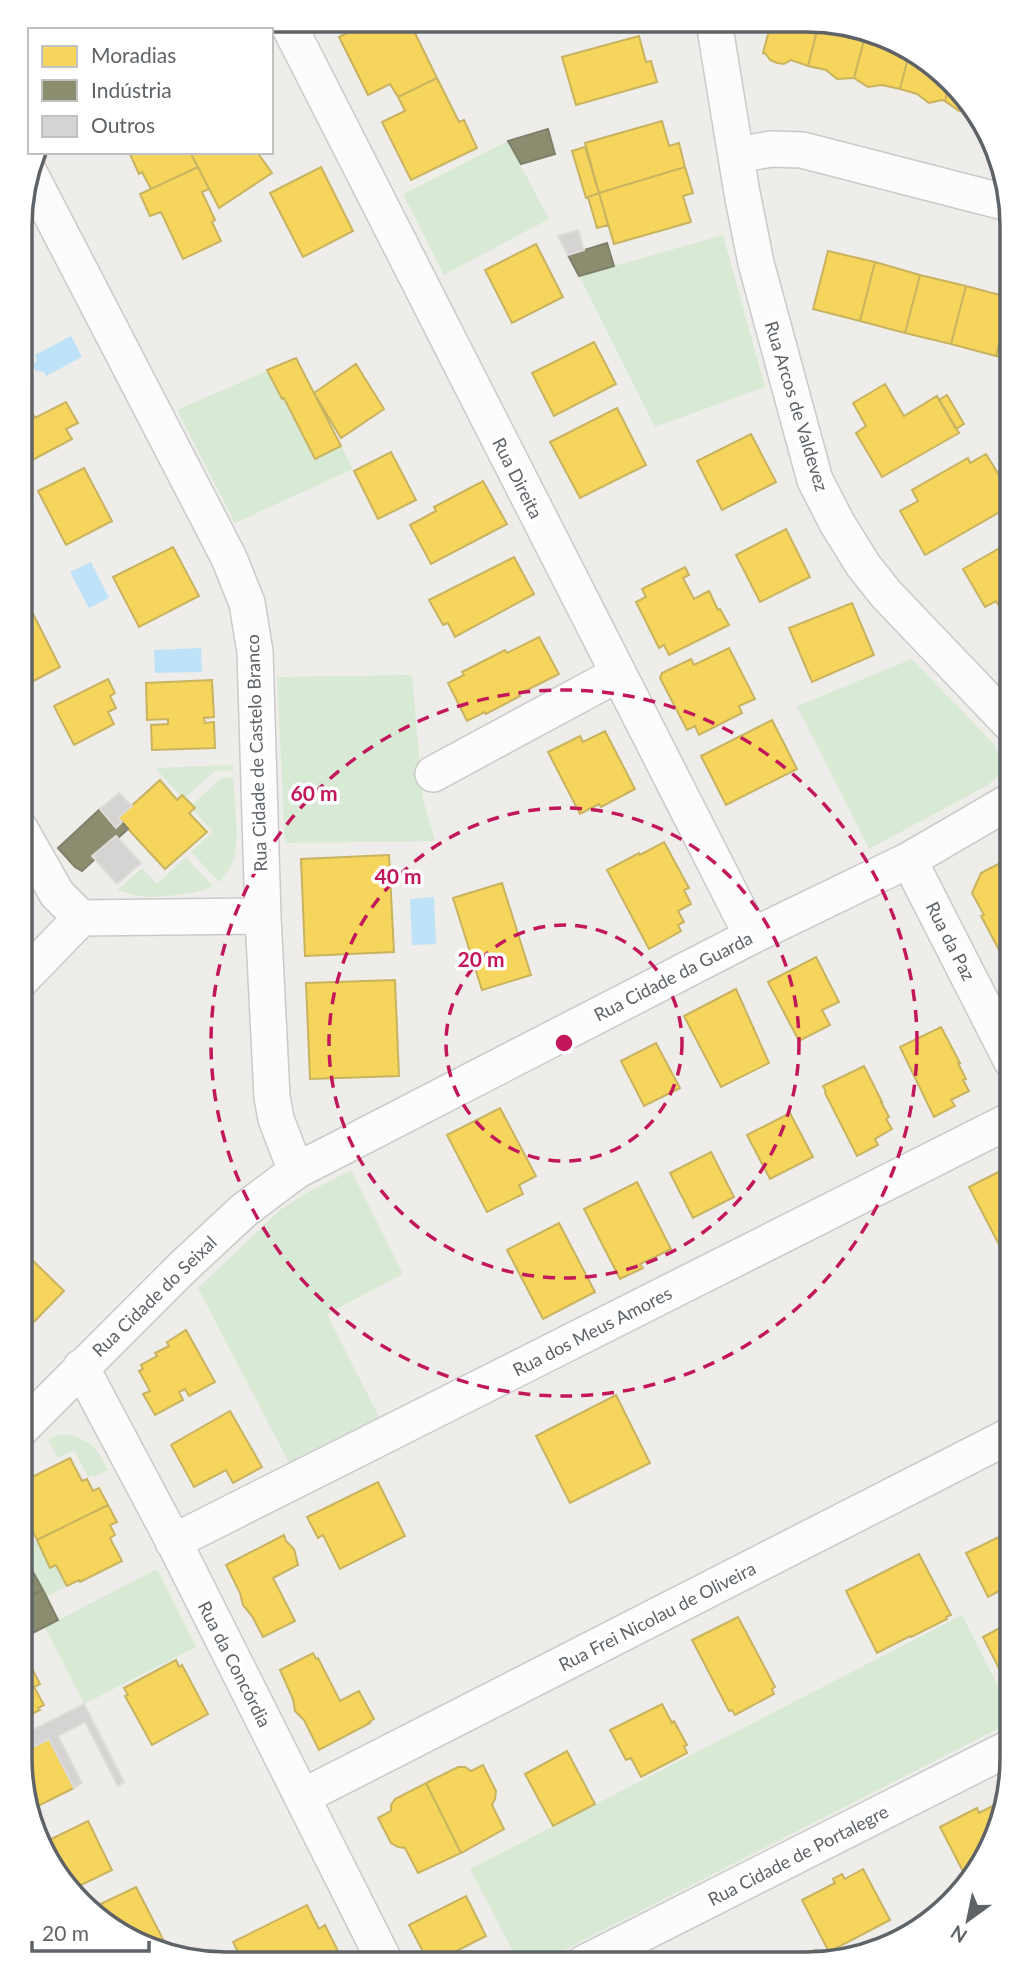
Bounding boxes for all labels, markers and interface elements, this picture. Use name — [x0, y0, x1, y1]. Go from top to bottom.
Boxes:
legend — [28, 28, 273, 154]
text: Moradias — [91, 42, 176, 67]
text: Indústria — [91, 77, 172, 102]
text: Outros — [91, 112, 155, 137]
street label: Rua Arcos de Valdevez — [761, 318, 833, 494]
street label: Rua Direita — [488, 434, 548, 522]
street label: Rua Cidade de Castelo Branco — [241, 634, 271, 872]
text: 60 m — [290, 780, 338, 805]
text: 40 m — [374, 863, 422, 888]
street label: Rua da Paz — [922, 898, 980, 984]
street label: Rua Cidade da Guarda — [590, 926, 756, 1026]
text: 20 m — [457, 946, 505, 971]
centre of rings — [552, 1031, 576, 1055]
street label: Rua Cidade do Seixal — [87, 1231, 221, 1361]
street label: Rua dos Meus Amores — [509, 1281, 675, 1381]
street label: Rua Frei Nicolau de Oliveira — [555, 1557, 759, 1675]
street label: Rua da Concórdia — [194, 1597, 276, 1731]
street label: Rua Cidade de Portalegre — [704, 1800, 892, 1910]
north arrow — [933, 1885, 1003, 1955]
scale bar — [32, 1910, 149, 1954]
text: 20 m — [42, 1920, 89, 1945]
text: N — [946, 1921, 971, 1948]

